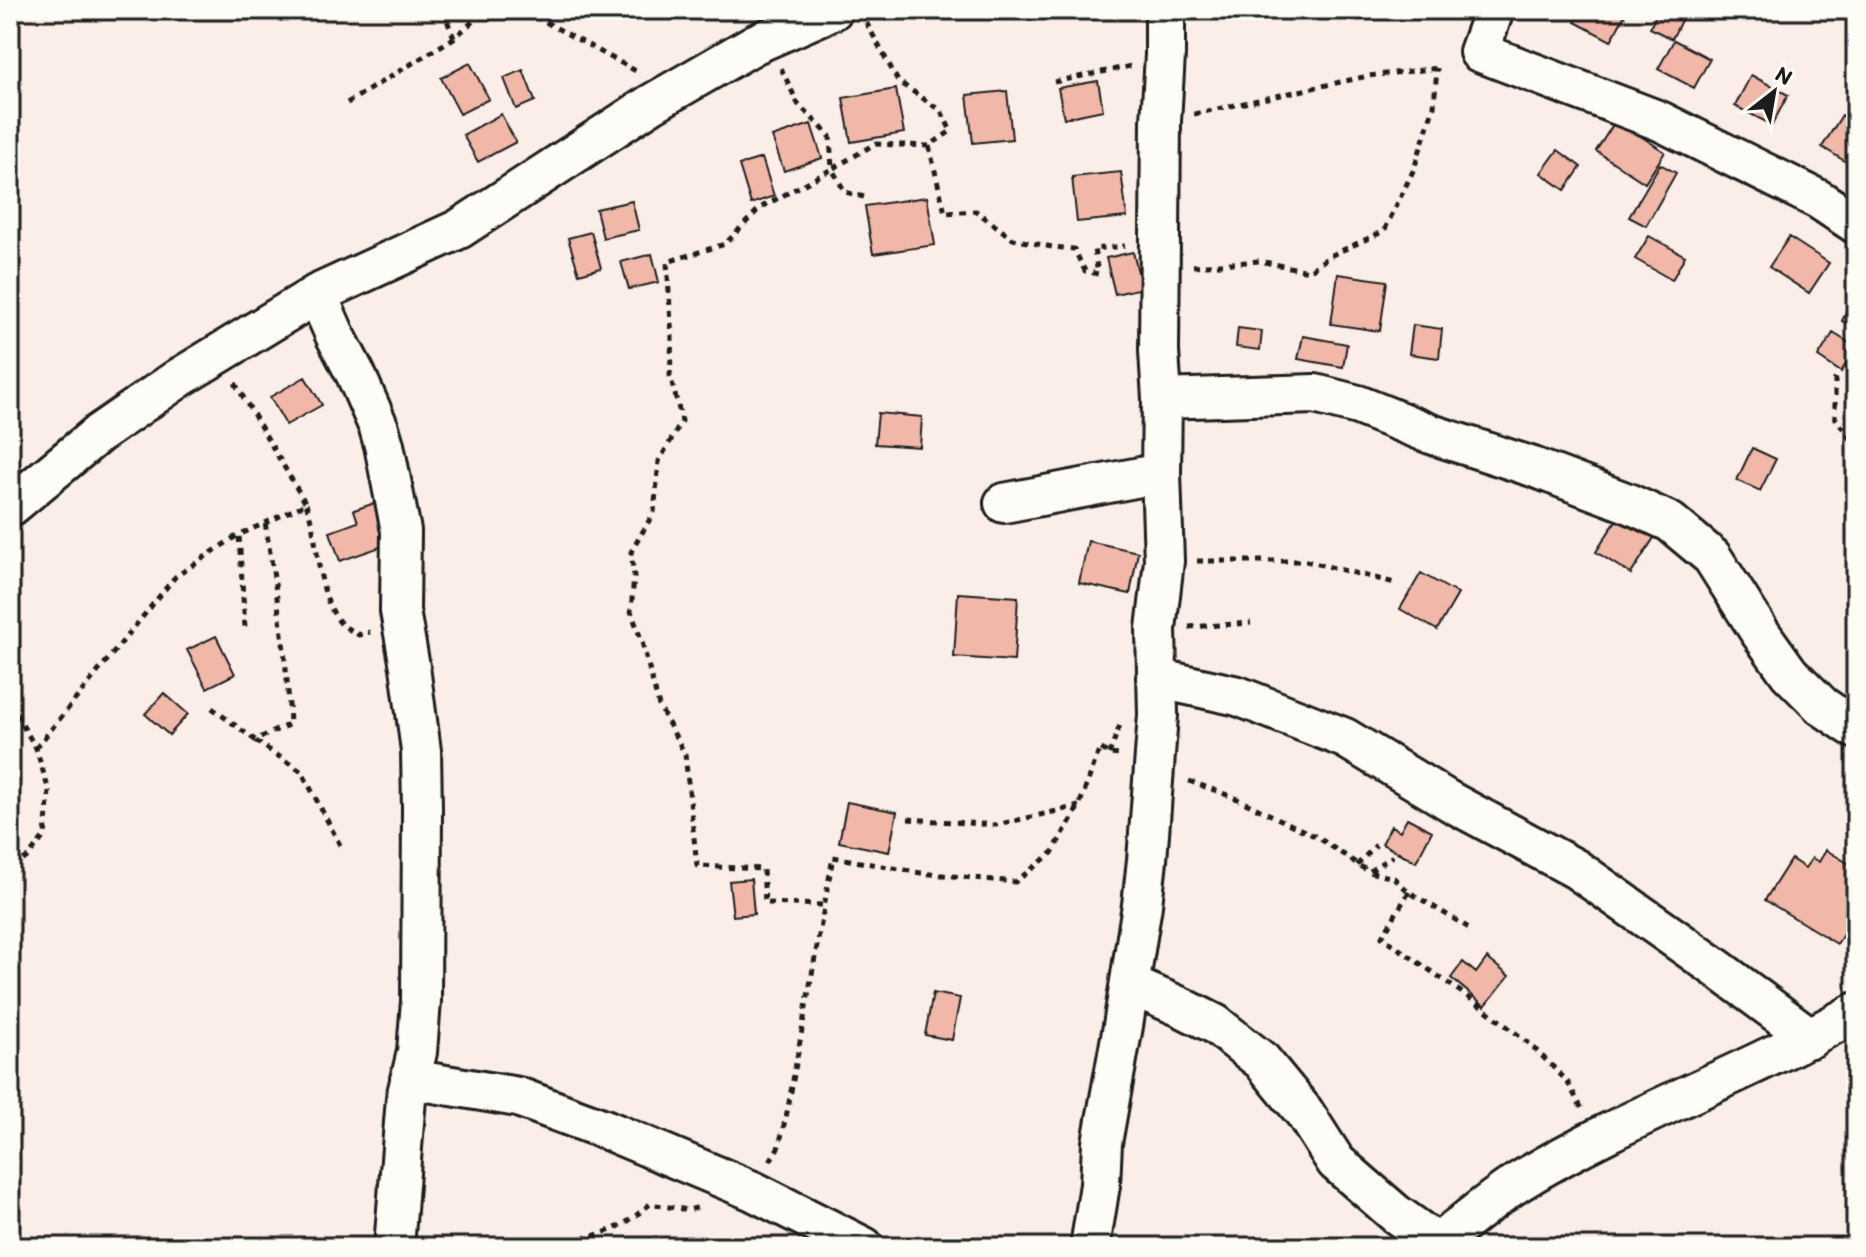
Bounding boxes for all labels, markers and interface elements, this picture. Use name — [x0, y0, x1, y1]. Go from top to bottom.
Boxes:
north arrow — [1734, 52, 1814, 132]
text: N — [1771, 60, 1797, 91]

